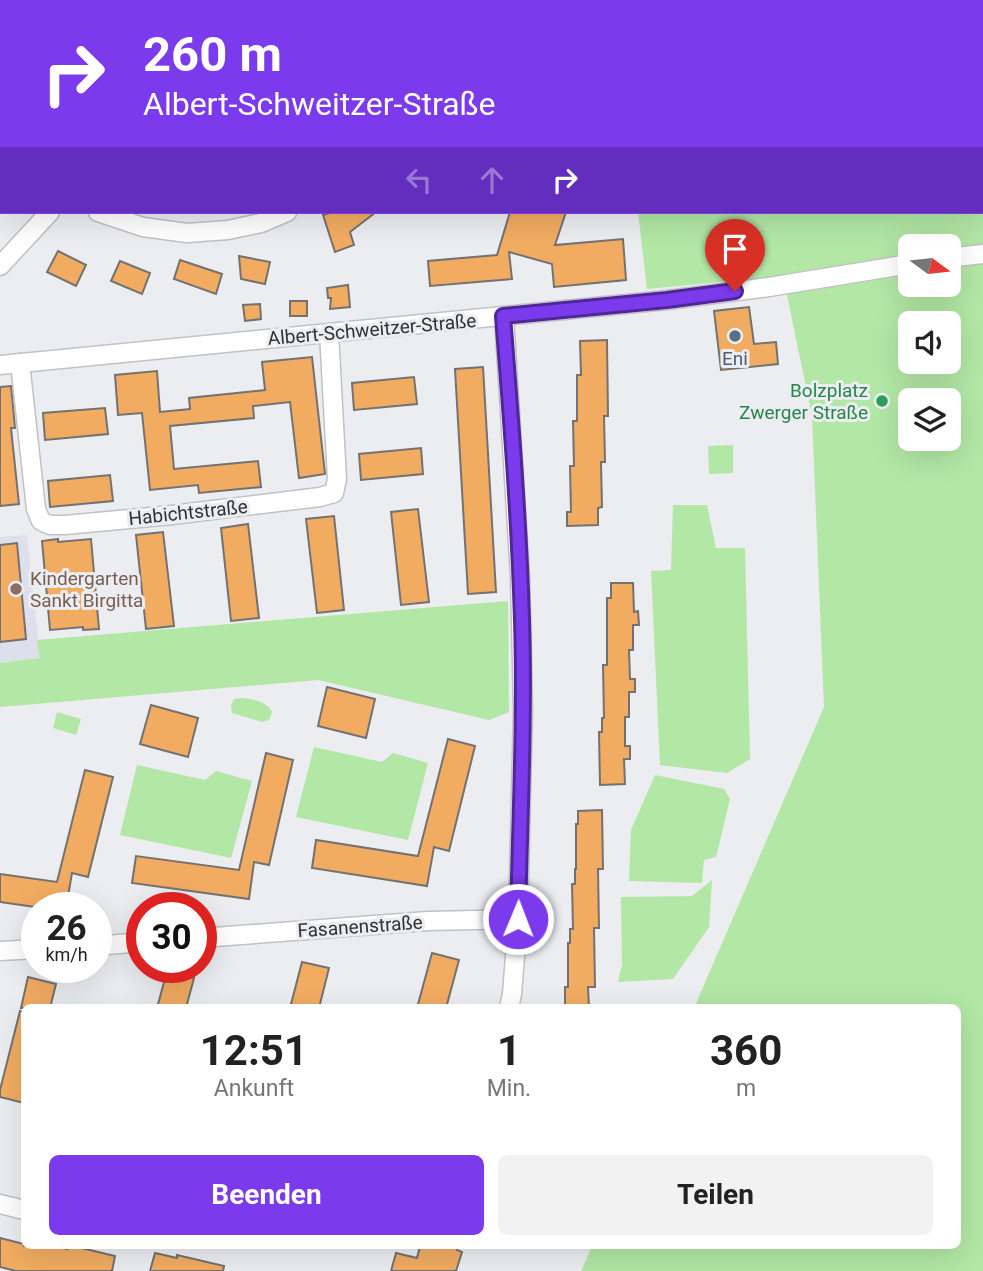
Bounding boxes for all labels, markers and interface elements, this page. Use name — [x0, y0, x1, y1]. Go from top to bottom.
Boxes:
text: 260 m — [143, 26, 282, 83]
icon: right — [28, 28, 119, 119]
text: Albert-Schweitzer-Straße — [143, 85, 496, 123]
icon: left — [400, 161, 438, 199]
icon: ahead — [473, 161, 511, 199]
icon: right — [546, 161, 584, 199]
pin — [705, 219, 765, 291]
icon: arrive — [716, 230, 754, 268]
north arrow — [898, 234, 961, 298]
map controls — [898, 234, 961, 451]
street label: Albert-Schweitzer-Straße — [267, 309, 477, 350]
button: sound — [898, 311, 961, 374]
marker: Eni — [727, 328, 743, 344]
place label: Eni — [722, 347, 748, 370]
place label: Bolzplatz Zwerger Straße — [739, 379, 868, 424]
button: layers — [898, 388, 961, 451]
marker: Bolzplatz Zwerger Straße — [874, 393, 890, 409]
street label: Habichtstraße — [127, 495, 249, 530]
place label: Kindergarten Sankt Birgitta — [30, 567, 143, 612]
marker: Kindergarten Sankt Birgitta — [8, 581, 24, 597]
position arrow — [481, 882, 555, 956]
speed limit sign: 30 — [126, 892, 217, 983]
text: 26 — [46, 908, 87, 949]
street label: Fasanenstraße — [297, 911, 423, 942]
text: km/h — [45, 944, 88, 965]
text: 12:51 — [200, 1026, 308, 1075]
text: 1 — [497, 1026, 521, 1075]
text: 360 — [710, 1026, 782, 1075]
text: Ankunft — [214, 1075, 294, 1102]
text: Min. — [487, 1075, 531, 1102]
text: m — [736, 1075, 756, 1102]
button: Beenden — [49, 1155, 484, 1235]
button: Teilen — [498, 1155, 933, 1235]

